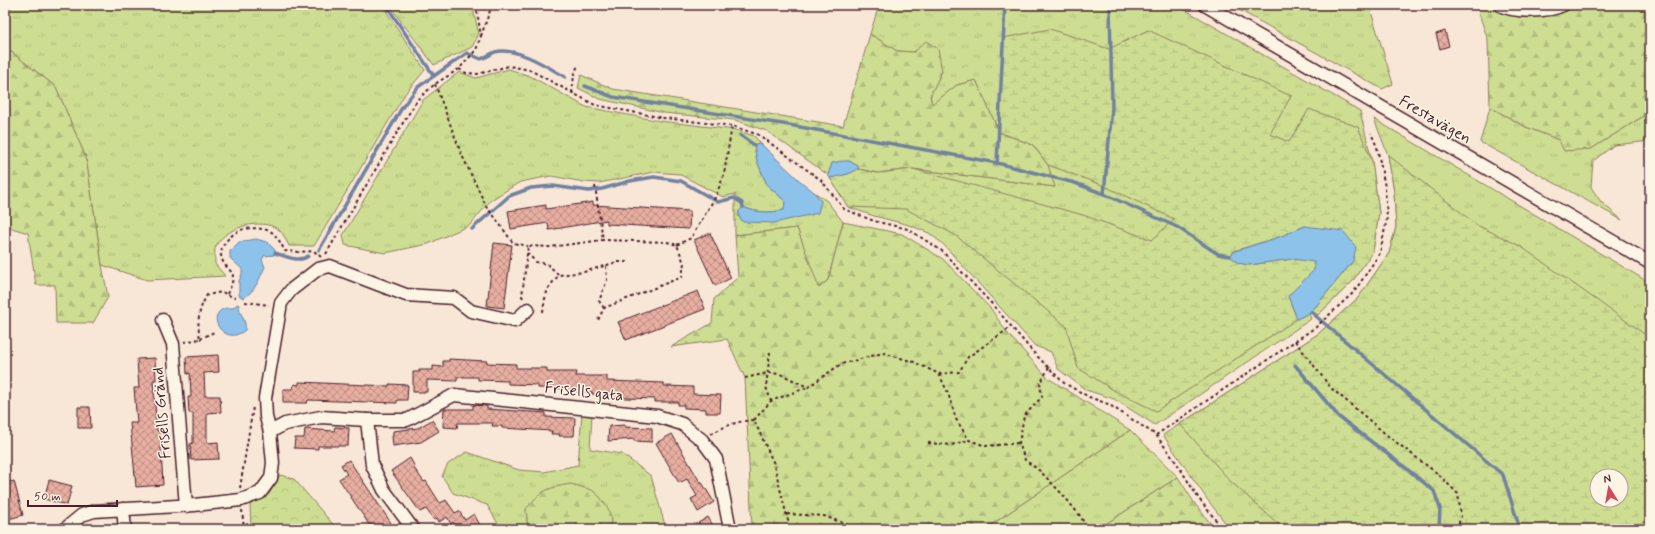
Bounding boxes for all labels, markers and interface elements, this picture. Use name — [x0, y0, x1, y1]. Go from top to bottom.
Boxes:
street label: Frestavägen — [1395, 91, 1475, 149]
street label: Frisells Gränd — [148, 366, 176, 460]
street label: Frisells gata — [544, 377, 624, 407]
north arrow — [1589, 468, 1629, 508]
text: N — [1602, 472, 1612, 487]
scale bar — [28, 482, 117, 508]
text: 50 m — [34, 489, 61, 505]

